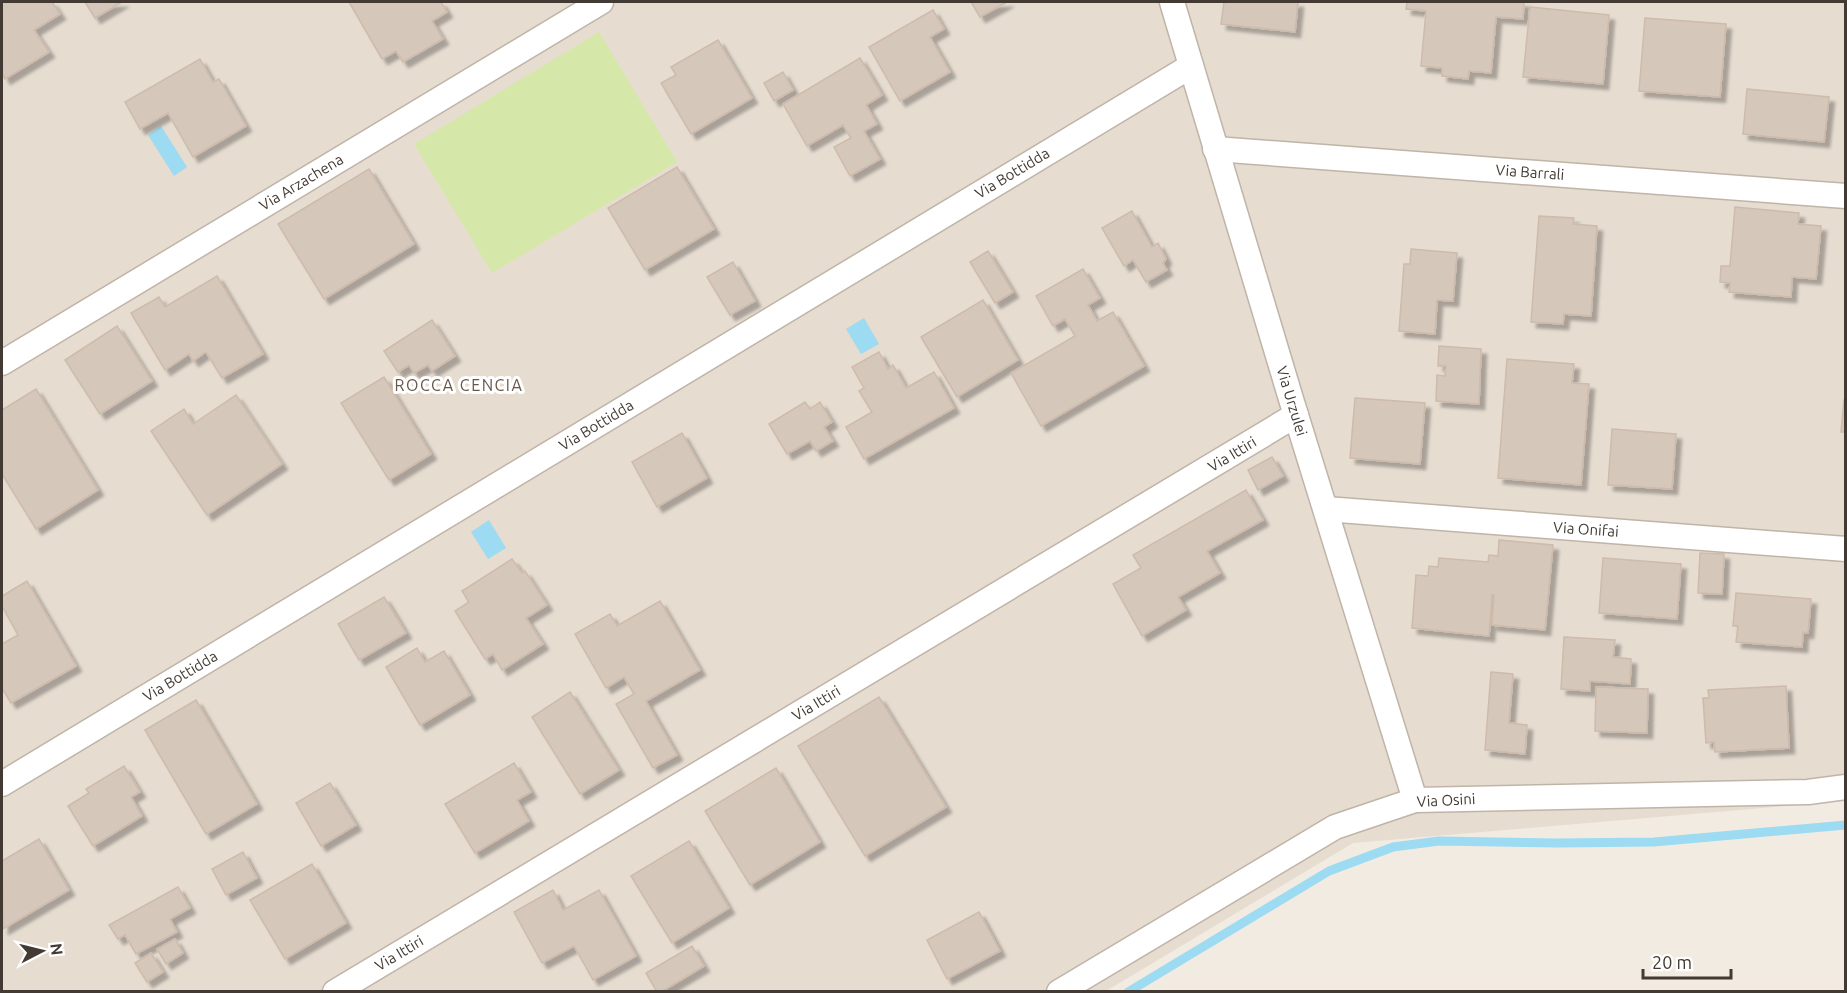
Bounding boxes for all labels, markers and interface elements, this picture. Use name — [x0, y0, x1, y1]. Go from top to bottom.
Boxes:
street label: Via Bottidda — [972, 144, 1052, 202]
street label: Via Arzachena — [256, 150, 346, 214]
street label: Via Barrali — [1495, 161, 1565, 183]
street label: Via Urzulei — [1273, 364, 1311, 438]
district label: ROCCA CENCIA — [395, 376, 523, 394]
street label: Via Bottidda — [556, 396, 636, 454]
street label: Via Ittiri — [1205, 433, 1259, 475]
street label: Via Onifai — [1553, 518, 1619, 540]
street label: Via Bottidda — [140, 647, 220, 705]
street label: Via Ittiri — [789, 682, 843, 724]
street label: Via Osini — [1416, 790, 1476, 810]
north arrow — [12, 921, 72, 981]
street label: Via Ittiri — [372, 932, 426, 974]
text: N — [47, 942, 67, 956]
scale bar — [1643, 942, 1732, 980]
text: 20 m — [1652, 952, 1692, 972]

